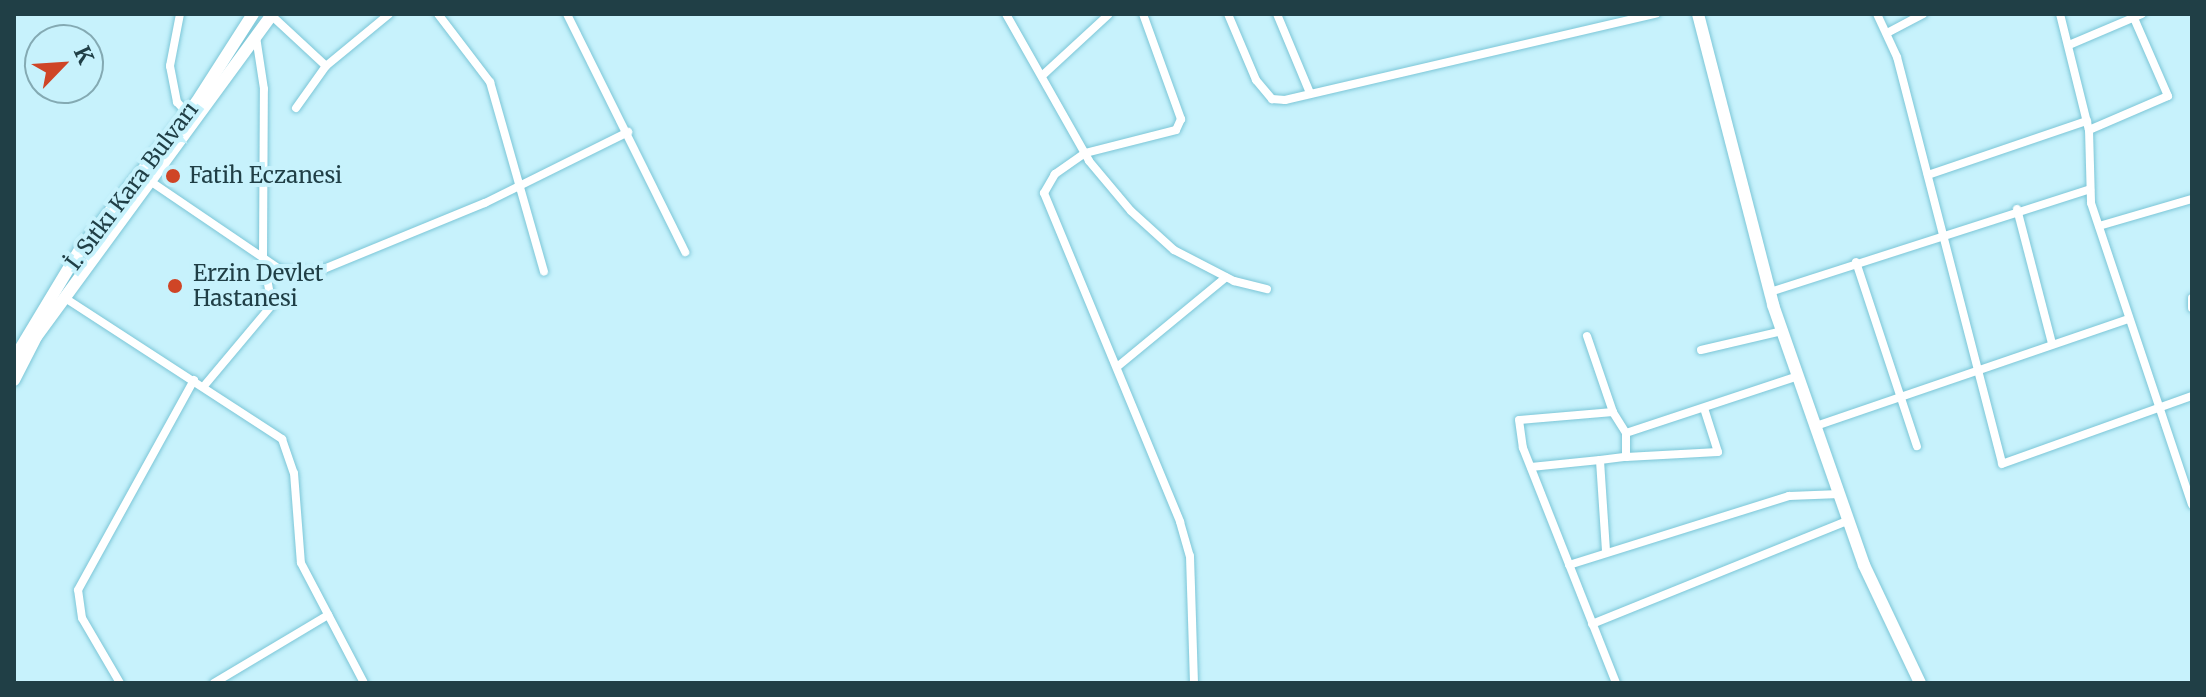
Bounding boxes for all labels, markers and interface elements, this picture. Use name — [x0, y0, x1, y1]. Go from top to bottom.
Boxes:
north arrow — [24, 24, 104, 104]
text: K — [68, 41, 100, 68]
street label: İ. Sıtkı Kara Bulvarı — [60, 97, 204, 275]
place label: Fatih Eczanesi — [189, 163, 342, 189]
marker: Fatih Eczanesi — [164, 167, 182, 185]
place label: Erzin Devlet Hastanesi — [193, 260, 323, 312]
marker: Erzin Devlet Hastanesi — [164, 275, 186, 297]

